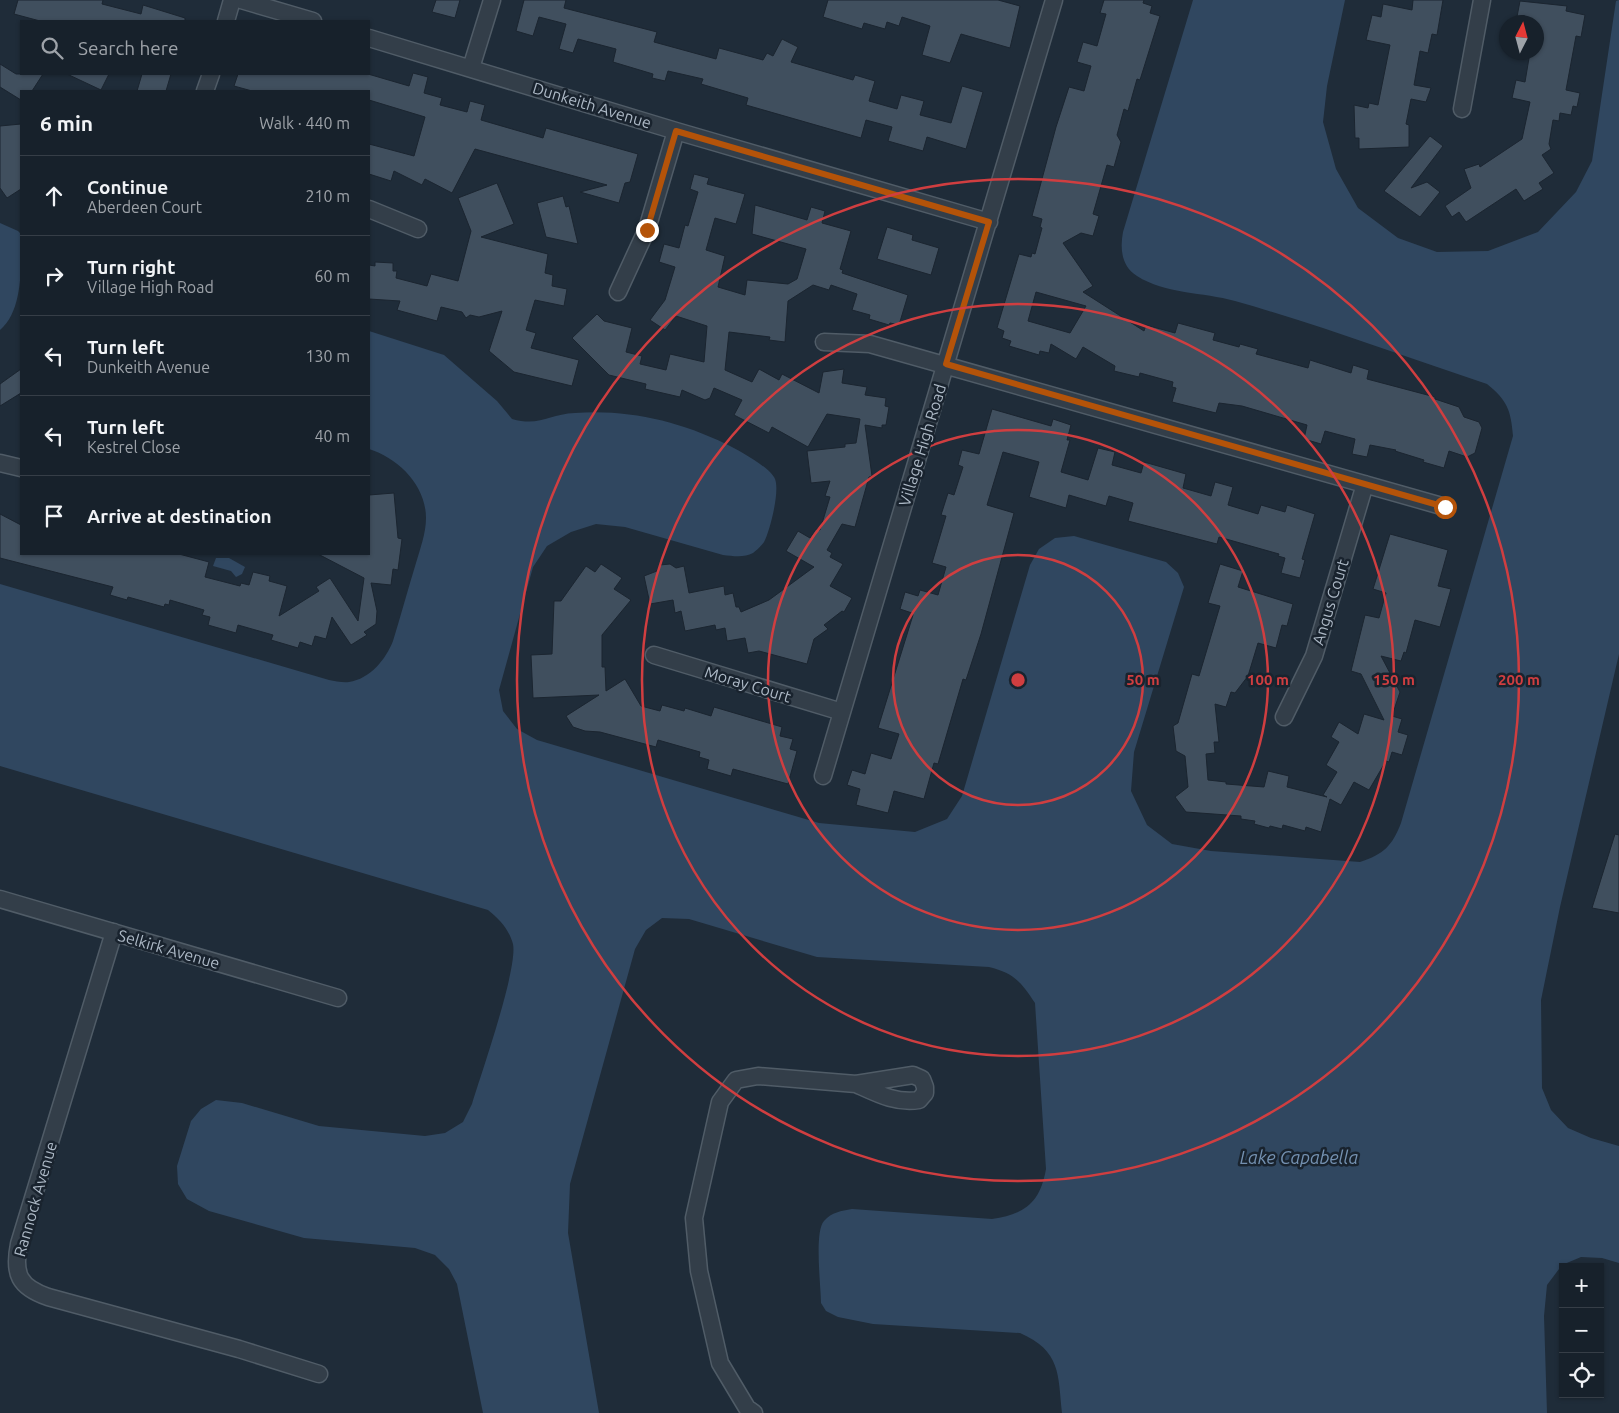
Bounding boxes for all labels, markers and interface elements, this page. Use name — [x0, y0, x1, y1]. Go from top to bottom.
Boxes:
north arrow — [1499, 15, 1544, 60]
search box — [20, 20, 370, 75]
icon: search — [38, 34, 66, 62]
text: Search here — [78, 37, 178, 59]
street label: Dunkeith Avenue — [531, 78, 653, 132]
text: 6 min — [40, 111, 93, 135]
text: Walk · 440 m — [259, 114, 350, 132]
text: Continue — [87, 176, 168, 198]
icon: ahead — [40, 182, 68, 210]
text: 210 m — [305, 187, 350, 205]
text: Aberdeen Court — [87, 198, 202, 216]
route end — [636, 219, 659, 242]
text: Turn right — [87, 256, 175, 278]
icon: right — [40, 262, 68, 290]
text: 60 m — [314, 267, 350, 285]
text: Village High Road — [87, 278, 214, 296]
text: Turn left — [87, 336, 165, 358]
icon: left — [40, 342, 68, 370]
text: 130 m — [305, 347, 350, 365]
text: Dunkeith Avenue — [87, 358, 210, 376]
street label: Village High Road — [895, 382, 949, 508]
text: Turn left — [87, 416, 165, 438]
icon: left — [40, 422, 68, 450]
text: 40 m — [314, 427, 350, 445]
text: Kestrel Close — [87, 438, 180, 456]
route start — [1434, 496, 1457, 519]
icon: arrive — [40, 502, 68, 530]
text: Arrive at destination — [87, 505, 272, 527]
street label: Angus Court — [1308, 556, 1352, 647]
street label: Moray Court — [703, 662, 794, 706]
centre of rings — [1009, 671, 1027, 689]
text: 50 m — [1126, 671, 1160, 688]
text: 100 m — [1247, 671, 1289, 688]
text: 150 m — [1373, 671, 1415, 688]
text: 200 m — [1498, 671, 1540, 688]
street label: Selkirk Avenue — [116, 926, 222, 972]
street label: Rannock Avenue — [10, 1139, 60, 1259]
water label: Lake Capabella — [1240, 1147, 1358, 1167]
map controls — [1559, 1263, 1604, 1398]
button: + — [1559, 1263, 1604, 1308]
button: − — [1559, 1308, 1604, 1353]
button: locate — [1559, 1353, 1604, 1398]

